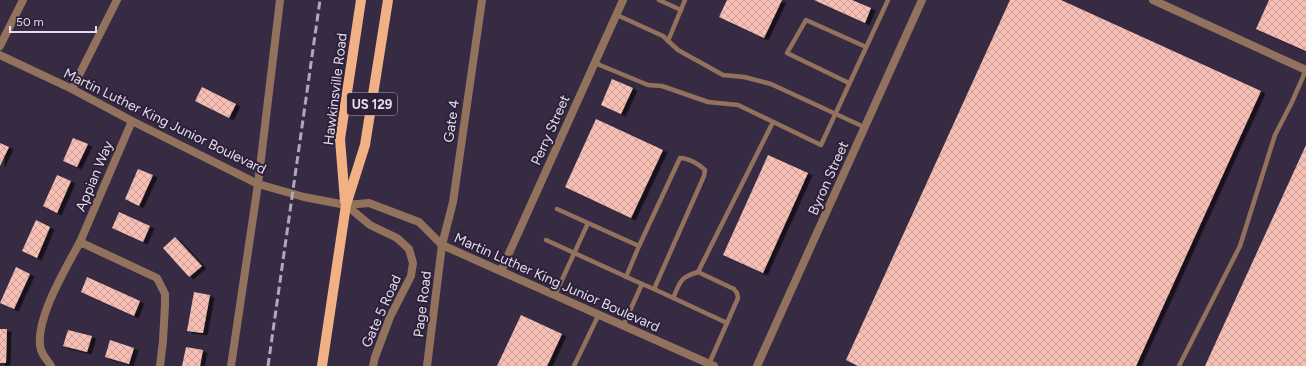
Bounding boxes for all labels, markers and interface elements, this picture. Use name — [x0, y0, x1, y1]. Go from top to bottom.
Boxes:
scale bar — [10, 8, 96, 34]
text: 50 m — [16, 15, 44, 29]
street label: Hawkinsville Road — [320, 32, 351, 146]
street label: Martin Luther King Junior Boulevard — [61, 65, 269, 178]
street label: Perry Street — [527, 92, 573, 168]
road number: US 129 — [347, 93, 397, 115]
street label: Gate 4 — [440, 98, 463, 143]
street label: Appian Way — [72, 138, 117, 214]
street label: Byron Street — [805, 139, 852, 218]
street label: Martin Luther King Junior Boulevard — [451, 229, 662, 336]
street label: Page Road — [410, 270, 435, 338]
street label: Gate 5 Road — [358, 272, 405, 350]

